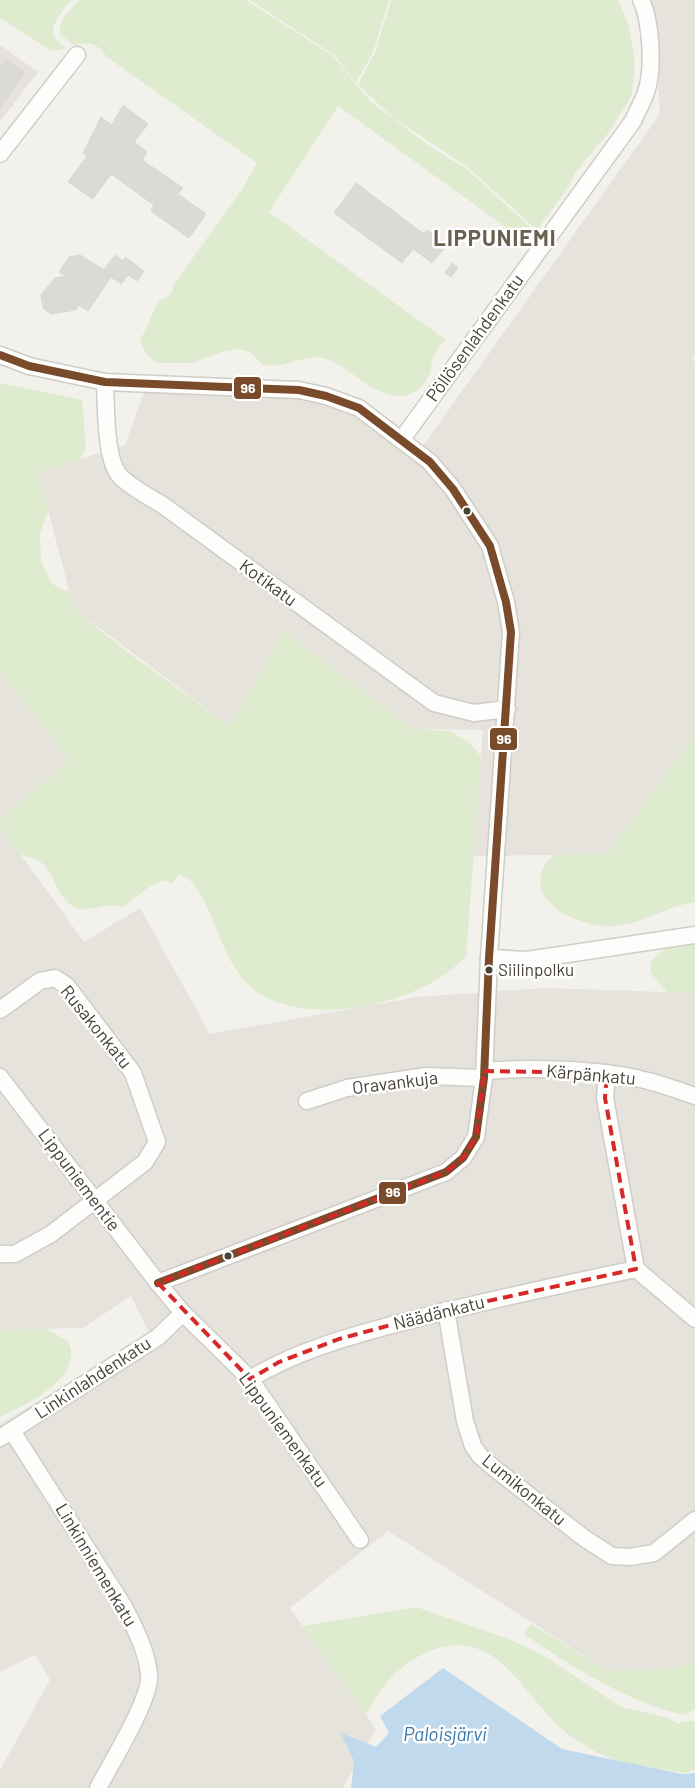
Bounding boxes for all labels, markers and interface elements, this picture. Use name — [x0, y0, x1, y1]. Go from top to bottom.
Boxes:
district label: LIPPUNIEMI — [433, 224, 557, 250]
street label: Pöllösenlahdenkatu — [421, 269, 528, 405]
line badge: 96 — [233, 376, 262, 400]
text: 96 — [241, 379, 256, 396]
unlabelled marker — [462, 506, 472, 516]
street label: Kotikatu — [236, 554, 302, 610]
line badge: 96 — [489, 727, 518, 751]
text: 96 — [497, 730, 512, 747]
place label: Siilinpolku — [498, 959, 574, 979]
marker: Siilinpolku — [484, 965, 494, 975]
street label: Rusakonkatu — [56, 980, 137, 1072]
street label: Kärpänkatu — [545, 1059, 637, 1089]
street label: Oravankuja — [351, 1066, 439, 1098]
street label: Lippuniementie — [34, 1124, 126, 1235]
line badge: 96 — [378, 1181, 407, 1205]
text: 96 — [386, 1183, 401, 1200]
unlabelled marker — [223, 1251, 233, 1261]
street label: Näädänkatu — [391, 1290, 487, 1334]
street label: Linkinlahdenkatu — [30, 1331, 155, 1423]
street label: Lippuniemenkatu — [235, 1368, 333, 1491]
street label: Lumikonkatu — [478, 1449, 571, 1530]
street label: Linkinniemenkatu — [51, 1499, 142, 1630]
water label: Paloisjärvi — [403, 1722, 487, 1745]

